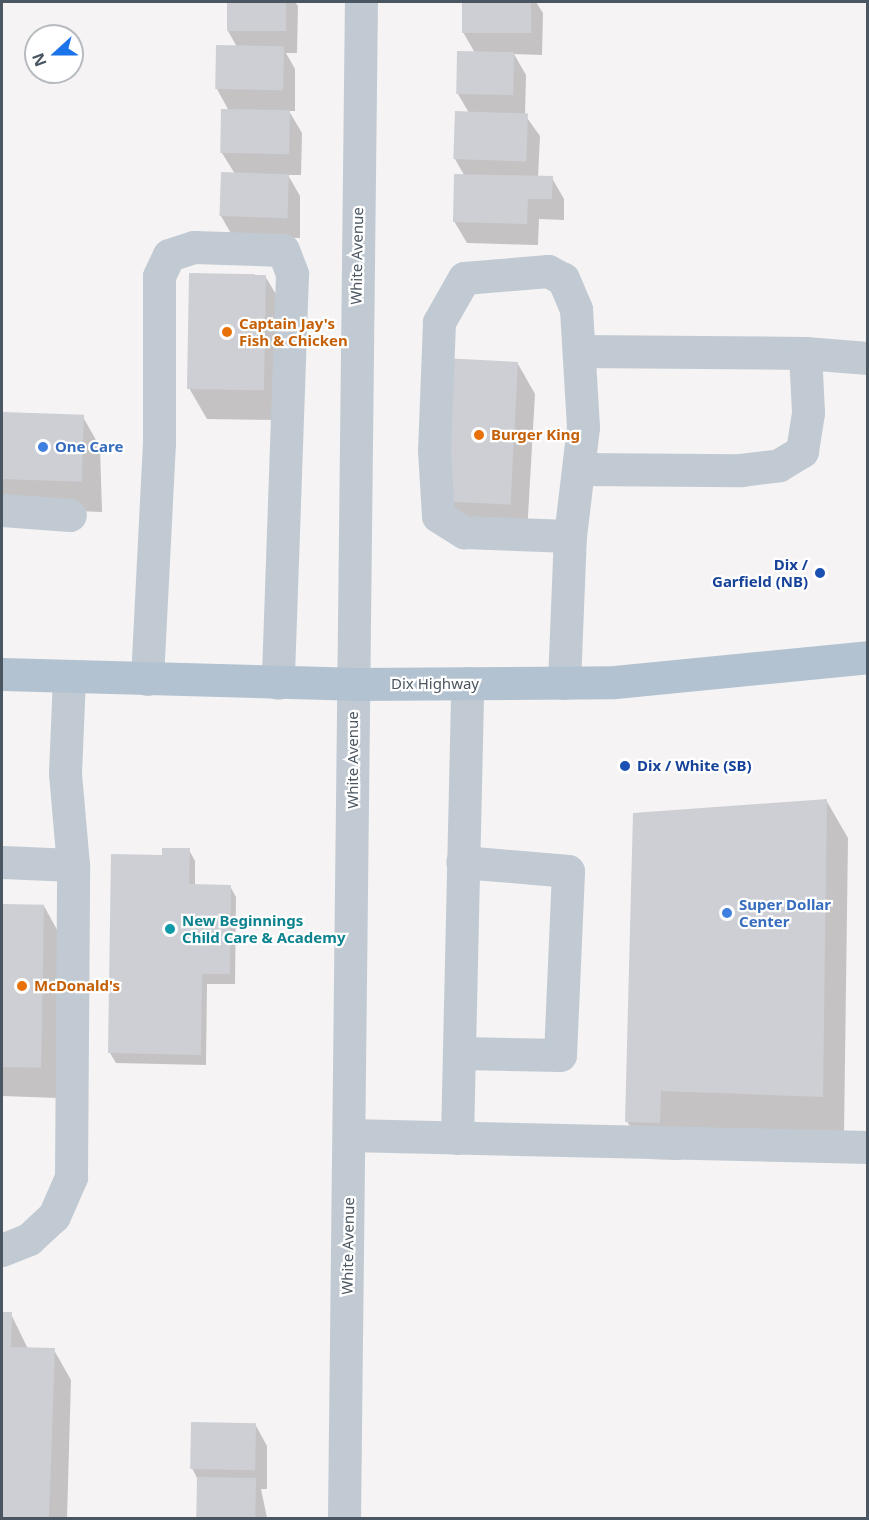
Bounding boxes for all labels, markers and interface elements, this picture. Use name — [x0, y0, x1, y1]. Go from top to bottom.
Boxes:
north arrow — [24, 24, 84, 84]
text: N — [26, 50, 52, 70]
street label: White Avenue — [347, 207, 367, 305]
place label: Captain Jay's Fish & Chicken — [239, 314, 348, 349]
marker: Captain Jay's Fish & Chicken — [220, 325, 234, 339]
place label: Burger King — [491, 426, 580, 444]
marker: Burger King — [472, 428, 486, 442]
place label: One Care — [55, 438, 123, 456]
marker: One Care — [36, 440, 50, 454]
place label: Dix / Garfield (NB) — [712, 555, 808, 590]
marker: Dix / Garfield (NB) — [813, 566, 827, 580]
street label: Dix Highway — [391, 675, 479, 693]
street label: White Avenue — [344, 711, 362, 809]
place label: Dix / White (SB) — [637, 757, 752, 775]
marker: Dix / White (SB) — [618, 759, 632, 773]
place label: Super Dollar Center — [739, 895, 831, 930]
marker: Super Dollar Center — [720, 906, 734, 920]
place label: New Beginnings Child Care & Academy — [182, 911, 345, 946]
marker: New Beginnings Child Care & Academy — [163, 922, 177, 936]
place label: McDonald's — [34, 977, 120, 995]
marker: McDonald's — [15, 979, 29, 993]
street label: White Avenue — [338, 1197, 358, 1295]

